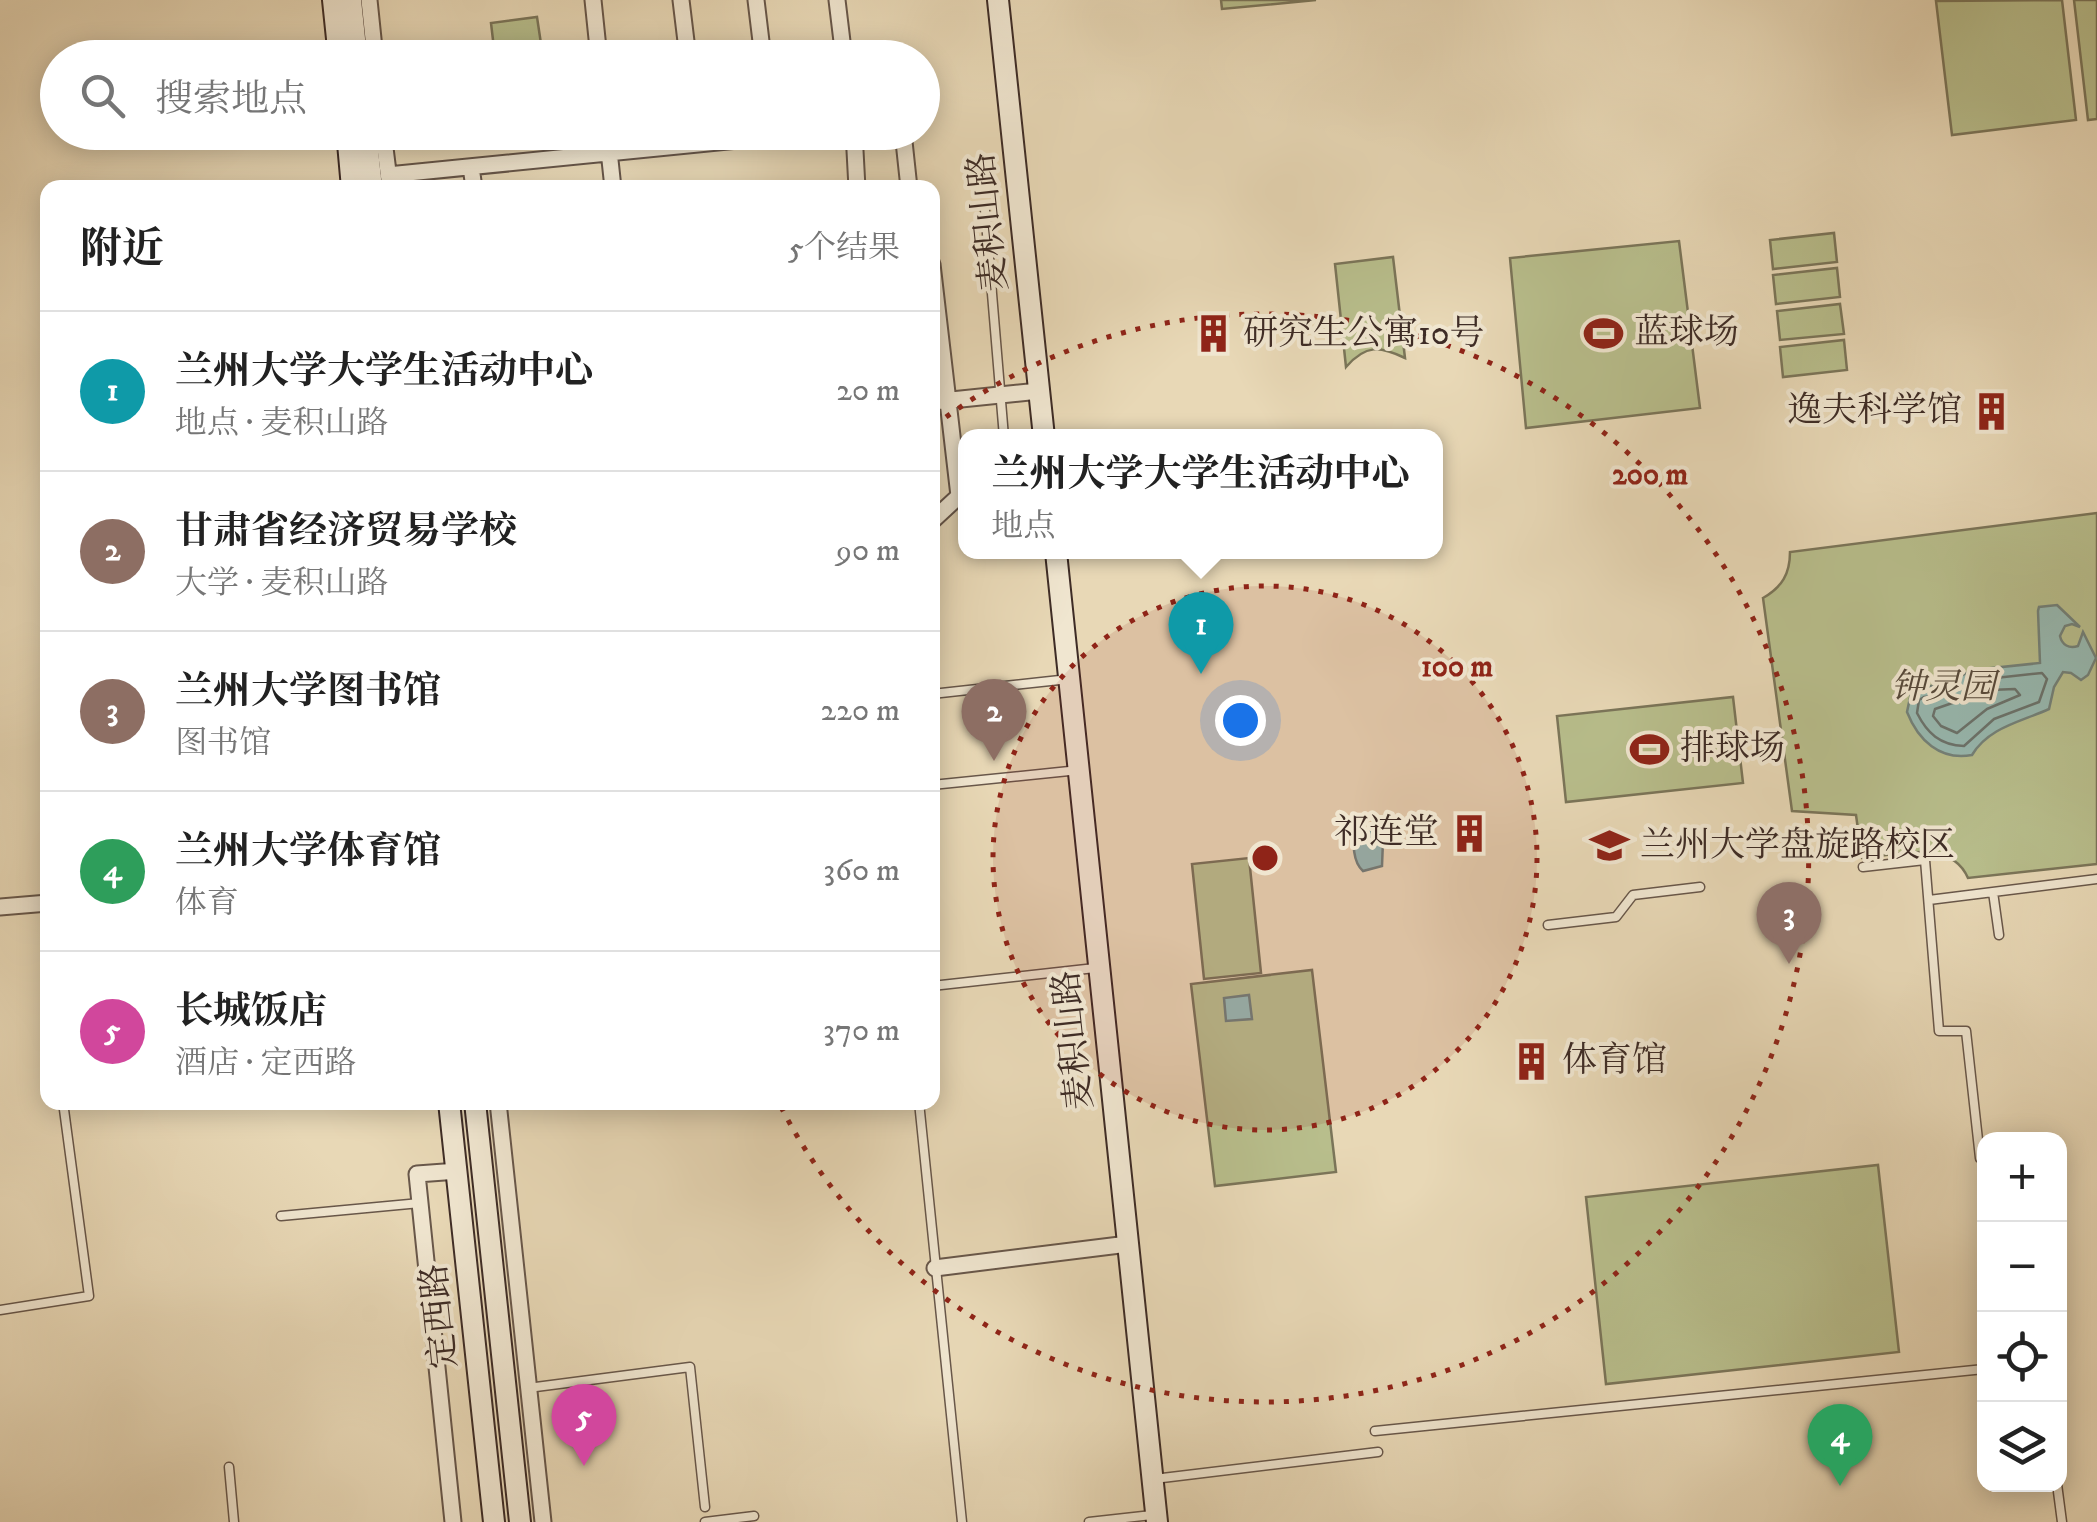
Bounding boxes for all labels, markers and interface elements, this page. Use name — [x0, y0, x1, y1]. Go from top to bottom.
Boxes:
search box — [40, 40, 940, 150]
icon: search — [75, 68, 130, 123]
text: 搜索地点 — [155, 76, 307, 124]
street label: 麦积山路 — [960, 150, 1018, 294]
text: 附近 — [80, 224, 164, 276]
text: 5个结果 — [788, 229, 900, 269]
place label: 蓝球场 — [1634, 311, 1739, 355]
place label: 研究生公寓10号 — [1243, 312, 1485, 356]
sports icon: 蓝球场 — [1583, 312, 1625, 354]
building icon: 研究生公寓10号 — [1192, 313, 1234, 355]
text: 兰州大学大学生活动中心 — [175, 348, 593, 396]
text: 1 — [107, 371, 118, 411]
text: 20 m — [836, 371, 900, 411]
place label: 逸夫科学馆 — [1787, 389, 1962, 433]
building icon: 逸夫科学馆 — [1971, 390, 2013, 432]
text: 地点 · 麦积山路 — [175, 404, 388, 444]
popup — [958, 429, 1443, 559]
text: 兰州大学大学生活动中心 — [991, 451, 1410, 499]
text: 200 m — [1612, 457, 1688, 494]
text: 地点 — [991, 507, 1056, 547]
text: 甘肃省经济贸易学校 — [175, 508, 517, 556]
text: 2 — [105, 531, 120, 571]
text: 90 m — [836, 531, 900, 571]
text: 大学 · 麦积山路 — [175, 564, 388, 604]
pin: 1 — [1168, 592, 1234, 674]
text: 100 m — [1421, 649, 1494, 686]
park label: 钟灵园 — [1890, 666, 2000, 710]
text: 兰州大学图书馆 — [175, 668, 441, 716]
pin: 2 — [962, 678, 1026, 761]
text: 3 — [107, 691, 118, 731]
text: 220 m — [820, 691, 900, 731]
your location — [1215, 695, 1266, 746]
text: 图书馆 — [175, 724, 271, 764]
place label: 排球场 — [1680, 727, 1785, 771]
sports icon: 排球场 — [1629, 728, 1671, 770]
place label: 祁连堂 — [1334, 811, 1439, 855]
building icon: 祁连堂 — [1448, 812, 1490, 854]
place label: 兰州大学盘旋路校区 — [1640, 824, 1955, 868]
school or university icon: 兰州大学盘旋路校区 — [1589, 825, 1631, 867]
text: 兰州大学体育馆 — [175, 828, 441, 876]
centre of rings — [1247, 840, 1283, 876]
text: 4 — [103, 851, 122, 891]
text: 360 m — [823, 851, 900, 891]
pin: 3 — [1756, 882, 1822, 964]
text: 体育 — [175, 884, 239, 924]
street label: 麦积山路 — [1045, 968, 1103, 1112]
text: 长城饭店 — [175, 988, 327, 1036]
text: 5 — [105, 1011, 120, 1051]
text: 370 m — [823, 1011, 900, 1051]
place label: 体育馆 — [1562, 1039, 1667, 1083]
building icon: 体育馆 — [1511, 1040, 1553, 1082]
text: 酒店 · 定西路 — [175, 1044, 356, 1084]
map controls — [1977, 1132, 2067, 1492]
button: + — [1977, 1132, 2067, 1222]
button: − — [1977, 1222, 2067, 1312]
street label: 定西路 — [413, 1261, 467, 1371]
button: locate — [1977, 1312, 2067, 1402]
pin: 5 — [552, 1384, 616, 1466]
button: layers — [1977, 1402, 2067, 1492]
pin: 4 — [1808, 1404, 1872, 1486]

